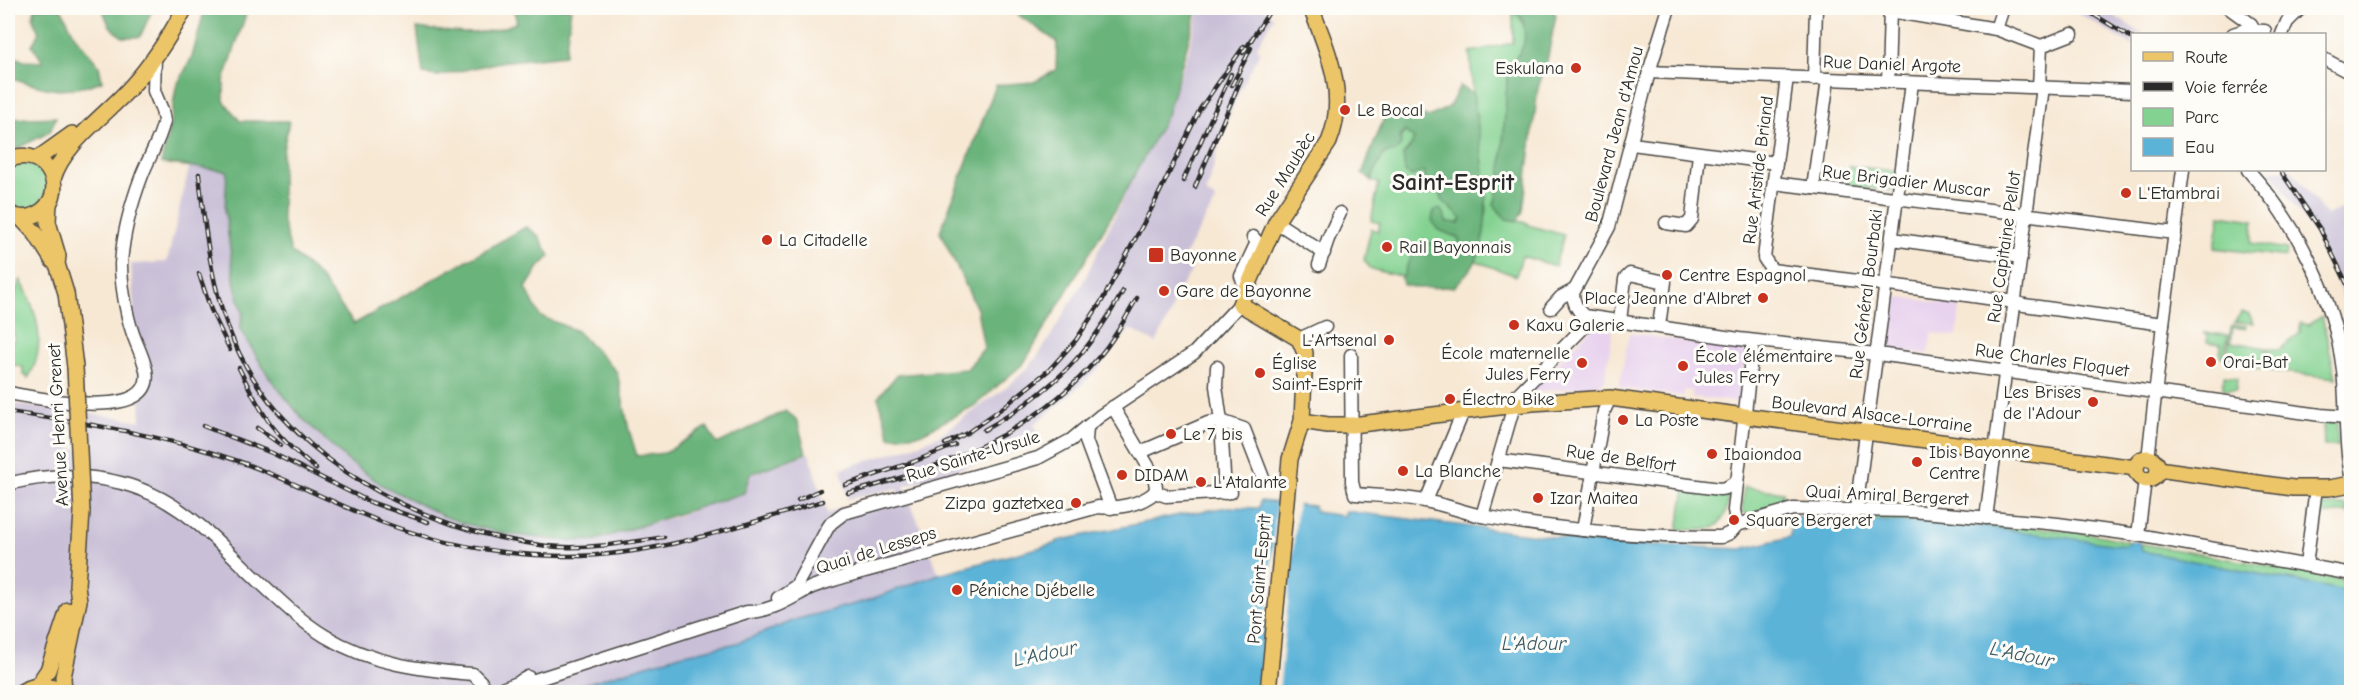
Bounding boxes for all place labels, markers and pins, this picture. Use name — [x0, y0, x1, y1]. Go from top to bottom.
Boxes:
place label: Eskulana — [1495, 58, 1564, 79]
marker: Eskulana — [1569, 61, 1583, 75]
place label: Le Bocal — [1357, 100, 1423, 121]
marker: Le Bocal — [1338, 103, 1352, 117]
place label: L'Etambrai — [2138, 183, 2220, 204]
marker: L'Etambrai — [2119, 186, 2133, 200]
place label: La Citadelle — [779, 230, 868, 251]
marker: La Citadelle — [760, 233, 774, 247]
place label: Rail Bayonnais — [1399, 237, 1511, 258]
marker: Rail Bayonnais — [1380, 240, 1394, 254]
place label: Bayonne — [1170, 245, 1237, 266]
marker: Bayonne — [1147, 246, 1165, 264]
place label: Centre Espagnol — [1679, 265, 1806, 286]
marker: Centre Espagnol — [1660, 268, 1674, 282]
place label: Gare de Bayonne — [1176, 281, 1311, 302]
marker: Gare de Bayonne — [1157, 284, 1171, 298]
place label: Place Jeanne d'Albret — [1584, 288, 1752, 309]
marker: Place Jeanne d'Albret — [1756, 291, 1770, 305]
place label: Kaxu Galerie — [1526, 315, 1624, 336]
marker: Kaxu Galerie — [1507, 318, 1521, 332]
place label: L'Artsenal — [1302, 330, 1377, 351]
marker: L'Artsenal — [1382, 333, 1396, 347]
place label: École maternelle Jules Ferry — [1441, 342, 1571, 385]
place label: École élémentaire Jules Ferry — [1695, 345, 1833, 388]
place label: Église Saint-Esprit — [1272, 352, 1363, 395]
place label: Orai-Bat — [2223, 352, 2288, 373]
marker: Orai-Bat — [2204, 355, 2218, 369]
marker: École maternelle Jules Ferry — [1575, 356, 1589, 370]
marker: École élémentaire Jules Ferry — [1676, 359, 1690, 373]
marker: Église Saint-Esprit — [1253, 366, 1267, 380]
place label: Les Brises de l'Adour — [2003, 382, 2082, 424]
place label: Électro Bike — [1462, 388, 1555, 410]
marker: Électro Bike — [1443, 392, 1457, 406]
marker: Les Brises de l'Adour — [2086, 395, 2100, 409]
place label: La Poste — [1635, 410, 1699, 431]
marker: La Poste — [1616, 413, 1630, 427]
place label: Le 7 bis — [1183, 424, 1242, 445]
marker: Le 7 bis — [1164, 427, 1178, 441]
place label: Ibis Bayonne Centre — [1929, 442, 2030, 484]
place label: Ibaiondoa — [1724, 444, 1802, 465]
marker: Ibaiondoa — [1705, 447, 1719, 461]
marker: Ibis Bayonne Centre — [1910, 455, 1924, 469]
place label: La Blanche — [1415, 461, 1501, 482]
marker: La Blanche — [1396, 464, 1410, 478]
place label: DIDAM — [1134, 465, 1189, 486]
marker: DIDAM — [1115, 468, 1129, 482]
place label: L'Atalante — [1213, 472, 1287, 493]
marker: L'Atalante — [1194, 475, 1208, 489]
place label: Izar Maitea — [1550, 488, 1638, 509]
marker: Izar Maitea — [1531, 491, 1545, 505]
place label: Zizpa gaztetxea — [945, 493, 1064, 514]
marker: Zizpa gaztetxea — [1069, 496, 1083, 510]
place label: Square Bergeret — [1746, 510, 1873, 531]
marker: Square Bergeret — [1727, 513, 1741, 527]
place label: Péniche Djébelle — [969, 580, 1095, 601]
marker: Péniche Djébelle — [950, 583, 964, 597]

